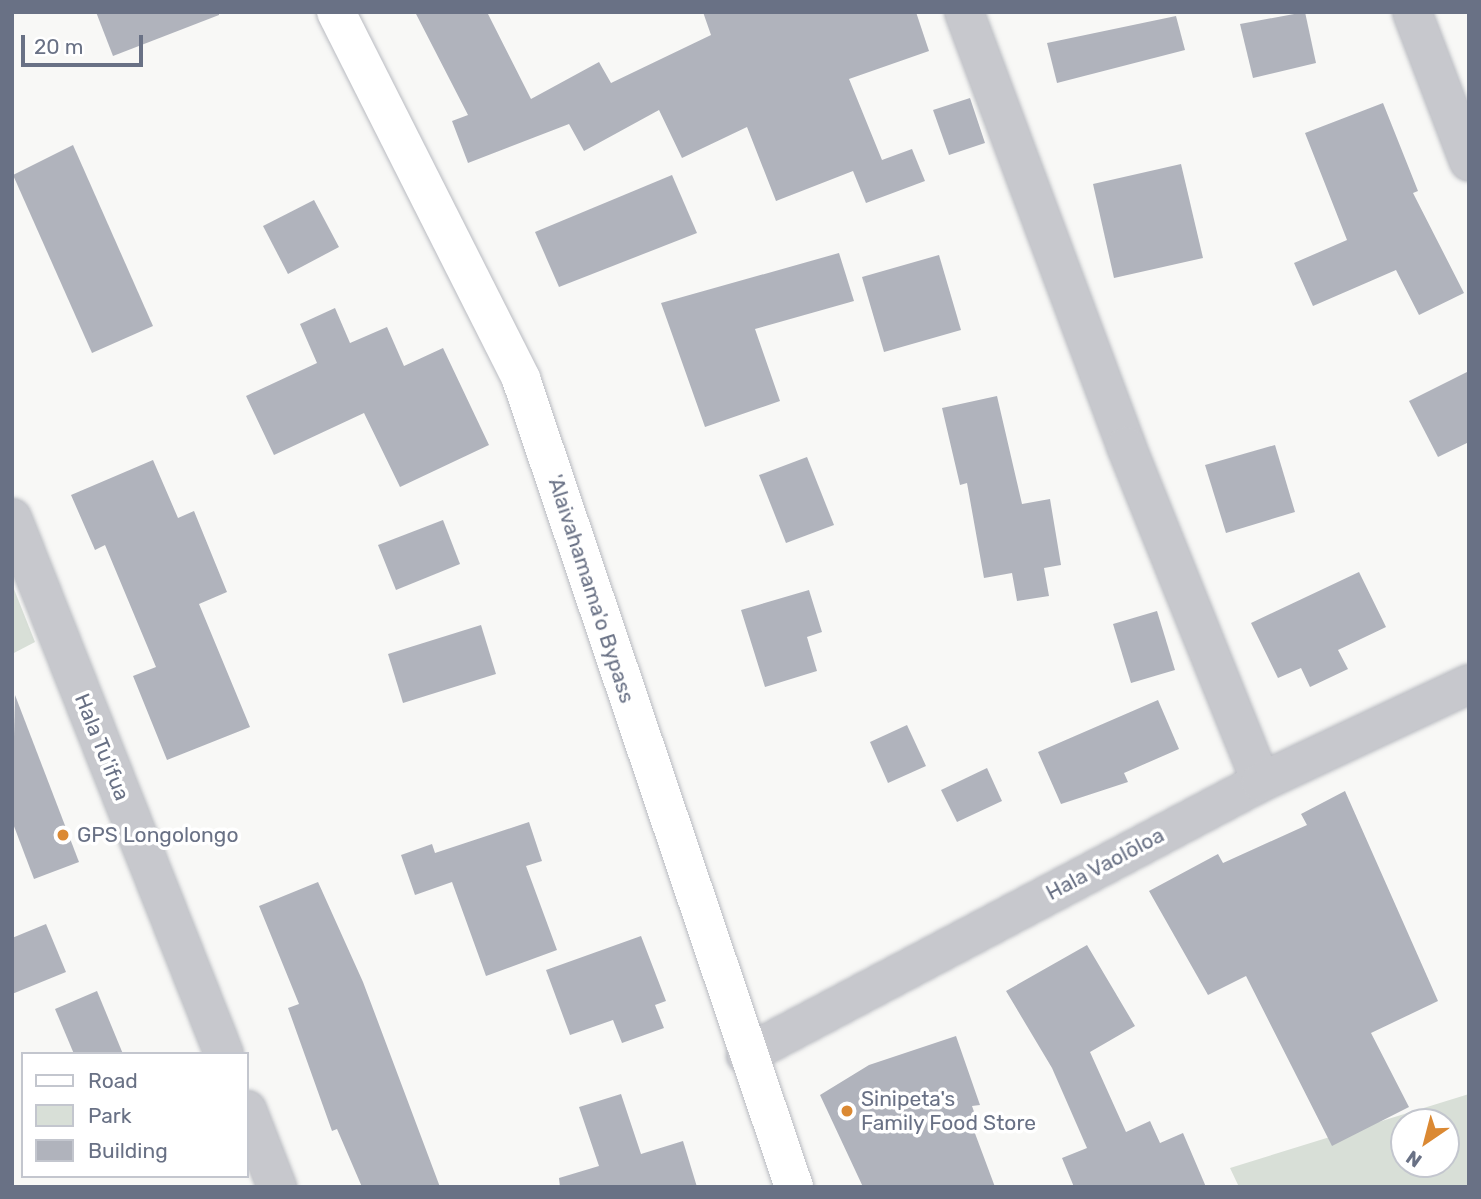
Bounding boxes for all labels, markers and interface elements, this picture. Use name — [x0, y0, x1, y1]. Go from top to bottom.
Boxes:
scale bar — [24, 21, 147, 65]
text: 20 m — [34, 34, 83, 59]
street label: 'Alaivahamama'o Bypass — [542, 472, 640, 706]
street label: Hala Tu'ifua — [69, 690, 135, 804]
place label: GPS Longolongo — [77, 822, 238, 848]
street label: Hala Vaolōloa — [1041, 822, 1169, 906]
marker: GPS Longolongo — [55, 827, 71, 843]
legend — [21, 1052, 248, 1178]
text: Road — [88, 1068, 138, 1093]
place label: Sinipeta's Family Food Store — [861, 1086, 1036, 1136]
text: Park — [88, 1103, 132, 1128]
marker: Sinipeta's Family Food Store — [839, 1103, 855, 1119]
north arrow — [1390, 1108, 1460, 1178]
text: Building — [88, 1138, 168, 1163]
text: N — [1402, 1146, 1426, 1172]

